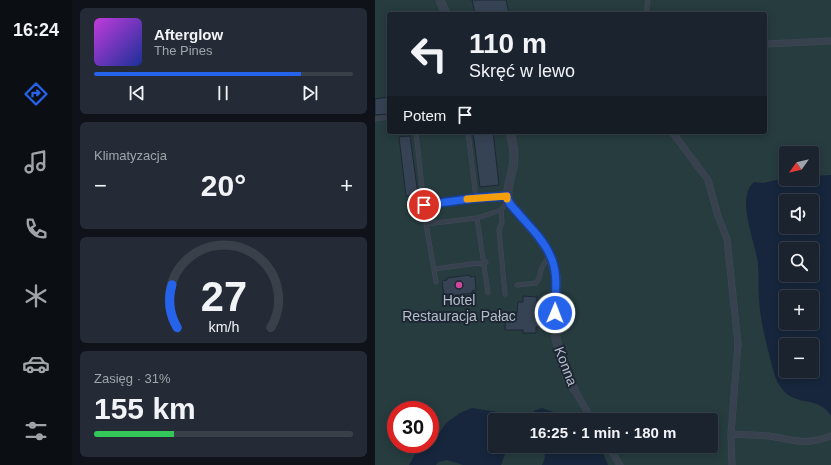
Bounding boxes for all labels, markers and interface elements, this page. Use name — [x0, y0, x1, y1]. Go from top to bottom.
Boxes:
text: 16:24 — [13, 20, 59, 40]
text: Afterglow — [154, 26, 223, 43]
icon: left — [403, 28, 455, 80]
text: 110 m — [469, 28, 547, 59]
text: The Pines — [154, 43, 213, 58]
text: Skręć w lewo — [469, 61, 575, 81]
icon: directions — [22, 80, 50, 108]
icon: previous — [126, 82, 148, 104]
icon: pause — [212, 82, 234, 104]
icon: next — [299, 82, 321, 104]
icon: arrive — [454, 104, 476, 126]
text: Potem — [403, 107, 446, 124]
north arrow — [779, 146, 819, 186]
map controls — [779, 146, 819, 378]
icon: music — [22, 148, 50, 176]
text: Klimatyzacja — [94, 148, 167, 163]
text: 20° — [201, 169, 246, 202]
text: − — [94, 173, 107, 198]
text: + — [340, 173, 353, 198]
pin — [407, 188, 441, 222]
icon: arrive — [413, 194, 435, 216]
button: sound — [779, 194, 819, 234]
icon: phone — [22, 215, 50, 243]
button: search — [779, 242, 819, 282]
text: 27 — [200, 272, 247, 319]
marker: Hotel Restauracja Pałac — [454, 280, 464, 290]
icon: climate — [22, 282, 50, 310]
button: + — [779, 290, 819, 330]
place label: Hotel Restauracja Pałac — [402, 292, 516, 324]
position arrow — [534, 292, 576, 334]
text: km/h — [208, 318, 239, 334]
button: − — [779, 338, 819, 378]
street label: Konna — [551, 344, 581, 388]
icon: car — [22, 350, 50, 378]
text: Zasięg · 31% — [94, 371, 171, 386]
text: 155 km — [94, 392, 196, 425]
speed limit sign: 30 — [387, 401, 439, 453]
icon: filters — [22, 417, 50, 445]
text: 16:25 · 1 min · 180 m — [530, 424, 676, 441]

